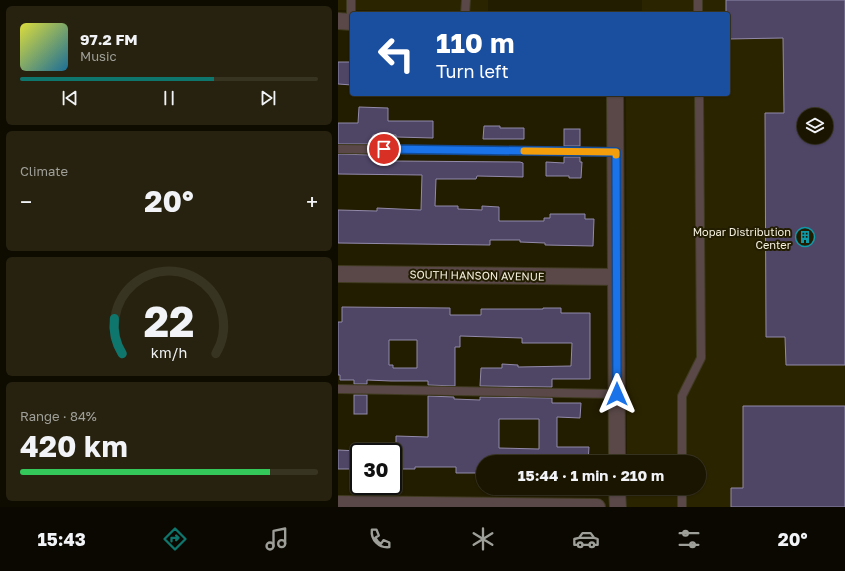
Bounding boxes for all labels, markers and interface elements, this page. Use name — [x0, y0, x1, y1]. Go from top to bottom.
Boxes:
text: 110 m — [436, 26, 515, 59]
icon: left — [370, 28, 422, 80]
text: 97.2 FM — [80, 30, 138, 48]
text: Music — [80, 48, 117, 64]
text: Turn left — [436, 60, 509, 82]
icon: previous — [59, 87, 81, 109]
icon: pause — [158, 87, 180, 109]
icon: next — [257, 87, 279, 109]
map controls — [797, 108, 833, 144]
button: layers — [797, 108, 833, 144]
pin — [367, 132, 401, 166]
icon: arrive — [373, 138, 395, 160]
text: Climate — [20, 163, 68, 179]
text: 20° — [144, 183, 194, 219]
text: − — [20, 188, 32, 215]
text: + — [306, 188, 318, 215]
place label: Mopar Distribution Center — [693, 225, 792, 251]
building icon: Mopar Distribution Center — [794, 226, 816, 248]
street label: SOUTH HANSON AVENUE — [409, 267, 545, 283]
text: 22 — [144, 296, 194, 346]
text: km/h — [151, 344, 187, 361]
position arrow — [596, 373, 638, 415]
text: Range · 84% — [20, 408, 97, 424]
text: 420 km — [20, 428, 128, 464]
speed limit sign: 30 — [350, 443, 402, 495]
text: 15:44 · 1 min · 210 m — [518, 466, 664, 484]
icon: directions — [161, 525, 189, 553]
icon: music — [263, 525, 291, 553]
icon: phone — [366, 525, 394, 553]
icon: climate — [469, 525, 497, 553]
icon: car — [572, 525, 600, 553]
icon: filters — [675, 525, 703, 553]
text: 15:43 — [37, 528, 86, 550]
text: 20° — [778, 528, 808, 550]

